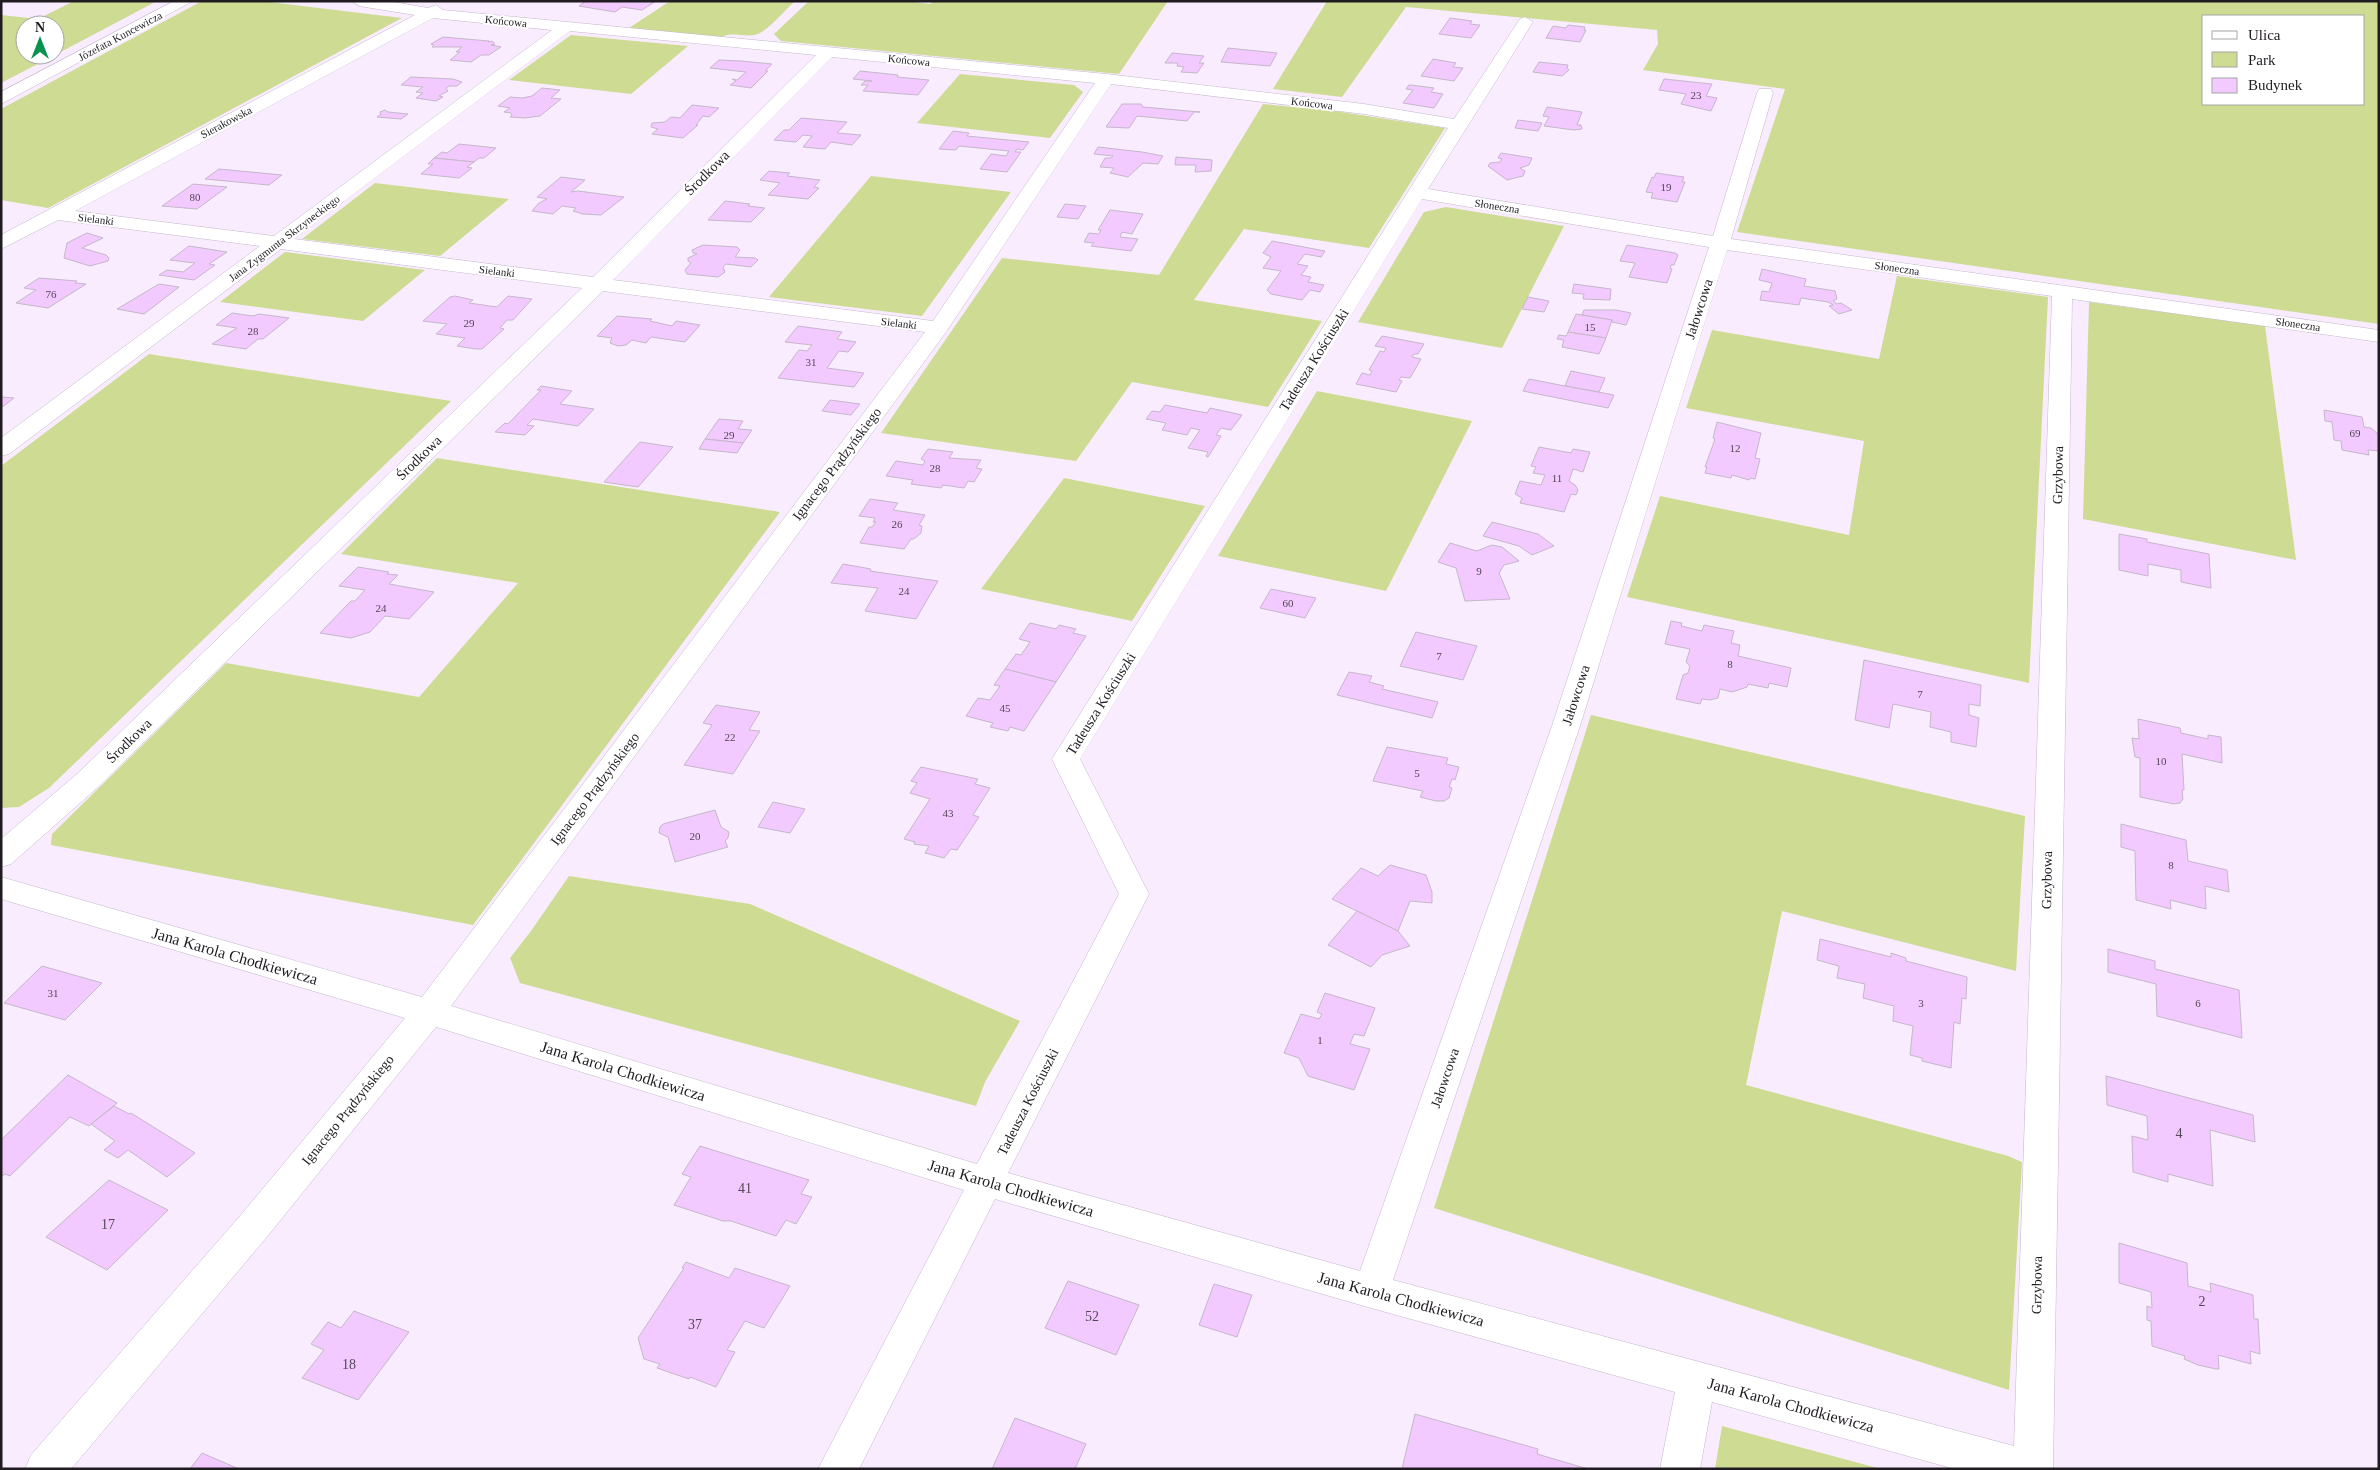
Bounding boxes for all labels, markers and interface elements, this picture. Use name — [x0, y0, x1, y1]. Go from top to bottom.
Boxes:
street label: Józefata Kuncewicza — [76, 9, 164, 63]
street label: Końcowa — [484, 13, 528, 29]
north arrow — [15, 15, 65, 65]
legend — [2202, 15, 2365, 105]
text: N — [35, 20, 45, 35]
text: Ulica — [2248, 27, 2281, 43]
street label: Końcowa — [887, 52, 931, 68]
text: Park — [2248, 52, 2276, 68]
text: Budynek — [2248, 77, 2303, 93]
house number: 23 — [1691, 89, 1702, 101]
street label: Końcowa — [1290, 94, 1334, 112]
street label: Sierakowska — [198, 103, 254, 140]
street label: Środkowa — [681, 146, 733, 198]
house number: 19 — [1661, 181, 1672, 193]
house number: 80 — [190, 191, 201, 203]
street label: Jana Zygmunta Skrzyneckiego — [226, 192, 342, 284]
street label: Słoneczna — [1474, 197, 1520, 215]
street label: Sielanki — [77, 211, 115, 227]
street label: Słoneczna — [1874, 259, 1920, 277]
street label: Sielanki — [478, 263, 516, 279]
street label: Jałowcowa — [1682, 276, 1716, 341]
house number: 76 — [46, 288, 57, 300]
street label: Tadeusza Kościuszki — [1276, 306, 1352, 414]
street label: Sielanki — [880, 315, 918, 331]
street label: Słoneczna — [2275, 315, 2321, 333]
house number: 29 — [464, 317, 475, 329]
house number: 15 — [1585, 321, 1596, 333]
house number: 28 — [248, 325, 259, 337]
house number: 31 — [806, 356, 817, 368]
street label: Ignacego Prądzyńskiego — [790, 405, 884, 523]
house number: 69 — [2350, 427, 2361, 439]
house number: 29 — [724, 429, 735, 441]
street label: Środkowa — [393, 432, 445, 483]
house number: 12 — [1730, 442, 1741, 454]
street label: Grzybowa — [2050, 445, 2066, 504]
house number: 28 — [930, 462, 941, 474]
house number: 11 — [1552, 472, 1562, 484]
house number: 26 — [892, 518, 903, 530]
house number: 9 — [1476, 565, 1482, 577]
house number: 24 — [899, 585, 910, 597]
house number: 60 — [1283, 597, 1294, 609]
house number: 24 — [376, 602, 387, 614]
street label: Tadeusza Kościuszki — [1063, 650, 1139, 758]
house number: 7 — [1436, 650, 1442, 662]
house number: 8 — [1727, 658, 1733, 670]
street label: Jałowcowa — [1559, 662, 1593, 727]
house number: 7 — [1917, 688, 1923, 700]
house number: 45 — [1000, 702, 1011, 714]
street label: Środkowa — [103, 715, 155, 766]
street label: Ignacego Prądzyńskiego — [548, 730, 642, 848]
house number: 22 — [725, 731, 736, 743]
house number: 10 — [2156, 755, 2167, 767]
house number: 5 — [1414, 767, 1420, 779]
house number: 43 — [943, 807, 954, 819]
house number: 20 — [690, 830, 701, 842]
street label: Grzybowa — [2039, 850, 2055, 909]
house number: 8 — [2168, 859, 2174, 871]
street label: Jana Karola Chodkiewicza — [150, 924, 320, 988]
house number: 31 — [48, 987, 59, 999]
house number: 3 — [1918, 997, 1924, 1009]
house number: 6 — [2195, 997, 2201, 1009]
house number: 1 — [1317, 1034, 1323, 1046]
street label: Jana Karola Chodkiewicza — [539, 1038, 707, 1104]
street label: Jałowcowa — [1428, 1045, 1462, 1110]
street label: Tadeusza Kościuszki — [995, 1046, 1061, 1158]
street label: Ignacego Prądzyńskiego — [299, 1052, 397, 1168]
house number: 4 — [2176, 1126, 2183, 1141]
street label: Jana Karola Chodkiewicza — [926, 1156, 1096, 1220]
house number: 41 — [738, 1181, 752, 1196]
house number: 17 — [101, 1217, 115, 1232]
street label: Grzybowa — [2029, 1255, 2045, 1314]
street label: Jana Karola Chodkiewicza — [1316, 1269, 1486, 1329]
house number: 2 — [2199, 1294, 2206, 1309]
house number: 52 — [1085, 1309, 1099, 1324]
house number: 37 — [688, 1317, 702, 1332]
house number: 18 — [342, 1357, 356, 1372]
street label: Jana Karola Chodkiewicza — [1706, 1375, 1876, 1435]

